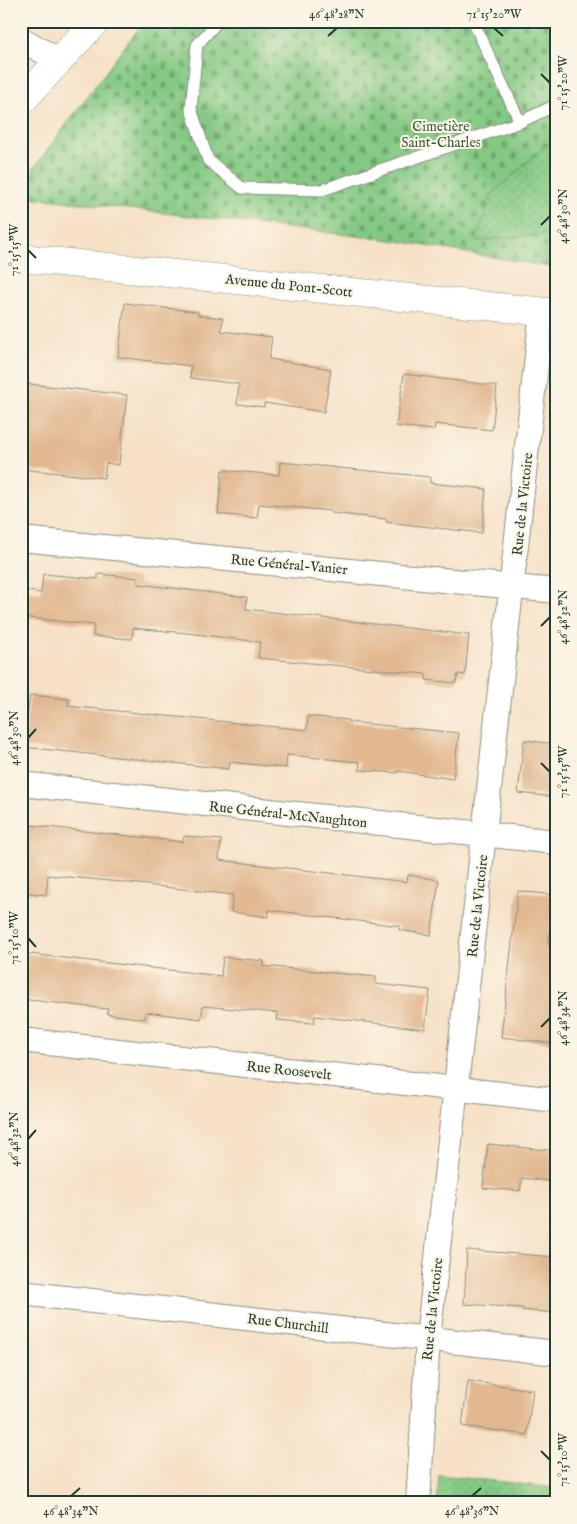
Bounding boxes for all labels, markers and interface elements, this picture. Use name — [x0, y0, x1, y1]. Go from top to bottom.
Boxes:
text: 46°48'28"N — [309, 7, 365, 22]
text: 71°15'20"W — [467, 7, 522, 22]
text: 71°15'20"W — [556, 55, 571, 110]
park label: Cimetière Saint-Charles — [401, 118, 481, 152]
text: 46°48'30"N — [556, 188, 571, 244]
text: 71°15'15"W — [7, 223, 22, 276]
street label: Avenue du Pont-Scott — [223, 270, 354, 302]
street label: Rue de la Victoire — [509, 451, 537, 557]
street label: Rue Général-Vanier — [230, 551, 348, 579]
text: 46°48'32"N — [556, 589, 571, 645]
text: 46°48'30"N — [7, 710, 22, 766]
text: 71°15'15"W — [556, 745, 571, 798]
street label: Rue Général-McNaughton — [208, 798, 368, 832]
street label: Rue de la Victoire — [464, 853, 492, 959]
text: 71°15'10"W — [7, 911, 22, 965]
text: 46°48'34"N — [556, 990, 571, 1046]
street label: Rue Roosevelt — [245, 1058, 333, 1084]
text: 46°48'32"N — [7, 1111, 22, 1167]
street label: Rue de la Victoire — [419, 1256, 447, 1362]
street label: Rue Churchill — [246, 1310, 330, 1338]
text: 71°15'10"W — [556, 1433, 571, 1487]
text: 46°48'34"N — [43, 1504, 99, 1519]
text: 46°48'36"N — [445, 1504, 500, 1519]

